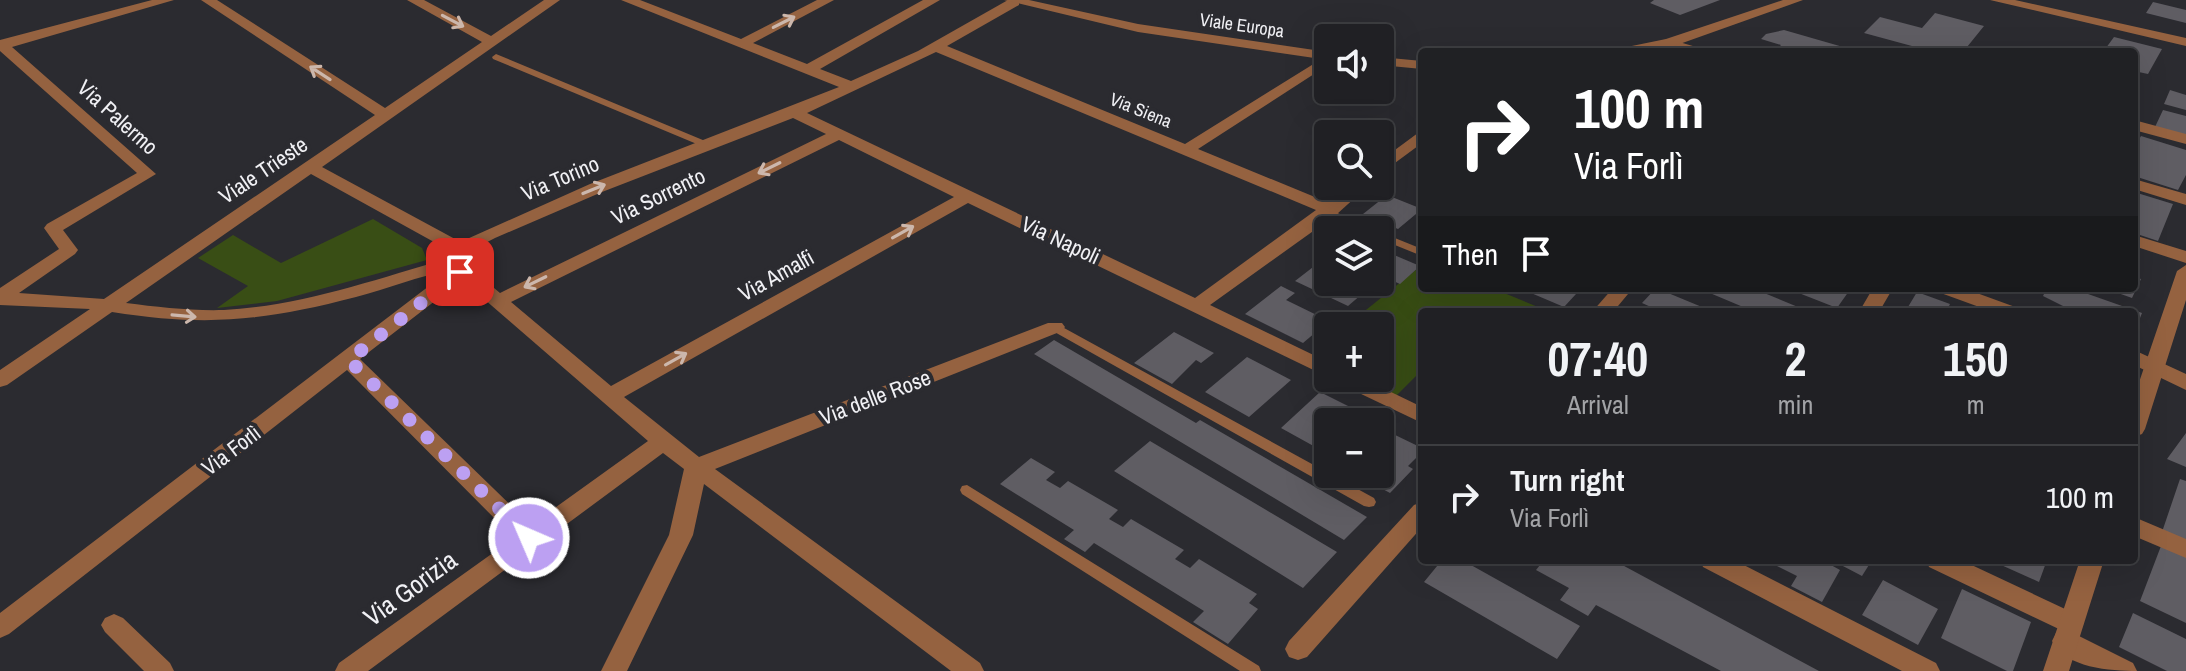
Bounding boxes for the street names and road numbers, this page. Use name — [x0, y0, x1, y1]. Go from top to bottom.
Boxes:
street label: Viale Europa — [1198, 7, 1286, 43]
street label: Via Palermo — [71, 73, 165, 161]
street label: Via Siena — [1106, 86, 1176, 134]
street label: Viale Trieste — [213, 129, 313, 211]
street label: Via Torino — [517, 148, 603, 208]
street label: Via Sorrento — [606, 160, 710, 232]
street label: Via Napoli — [1017, 209, 1105, 271]
street label: Via Amalfi — [733, 242, 819, 308]
street label: Via delle Rose — [815, 362, 935, 432]
street label: Via Forlì — [195, 418, 267, 482]
street label: Via Gorizia — [356, 542, 464, 634]

